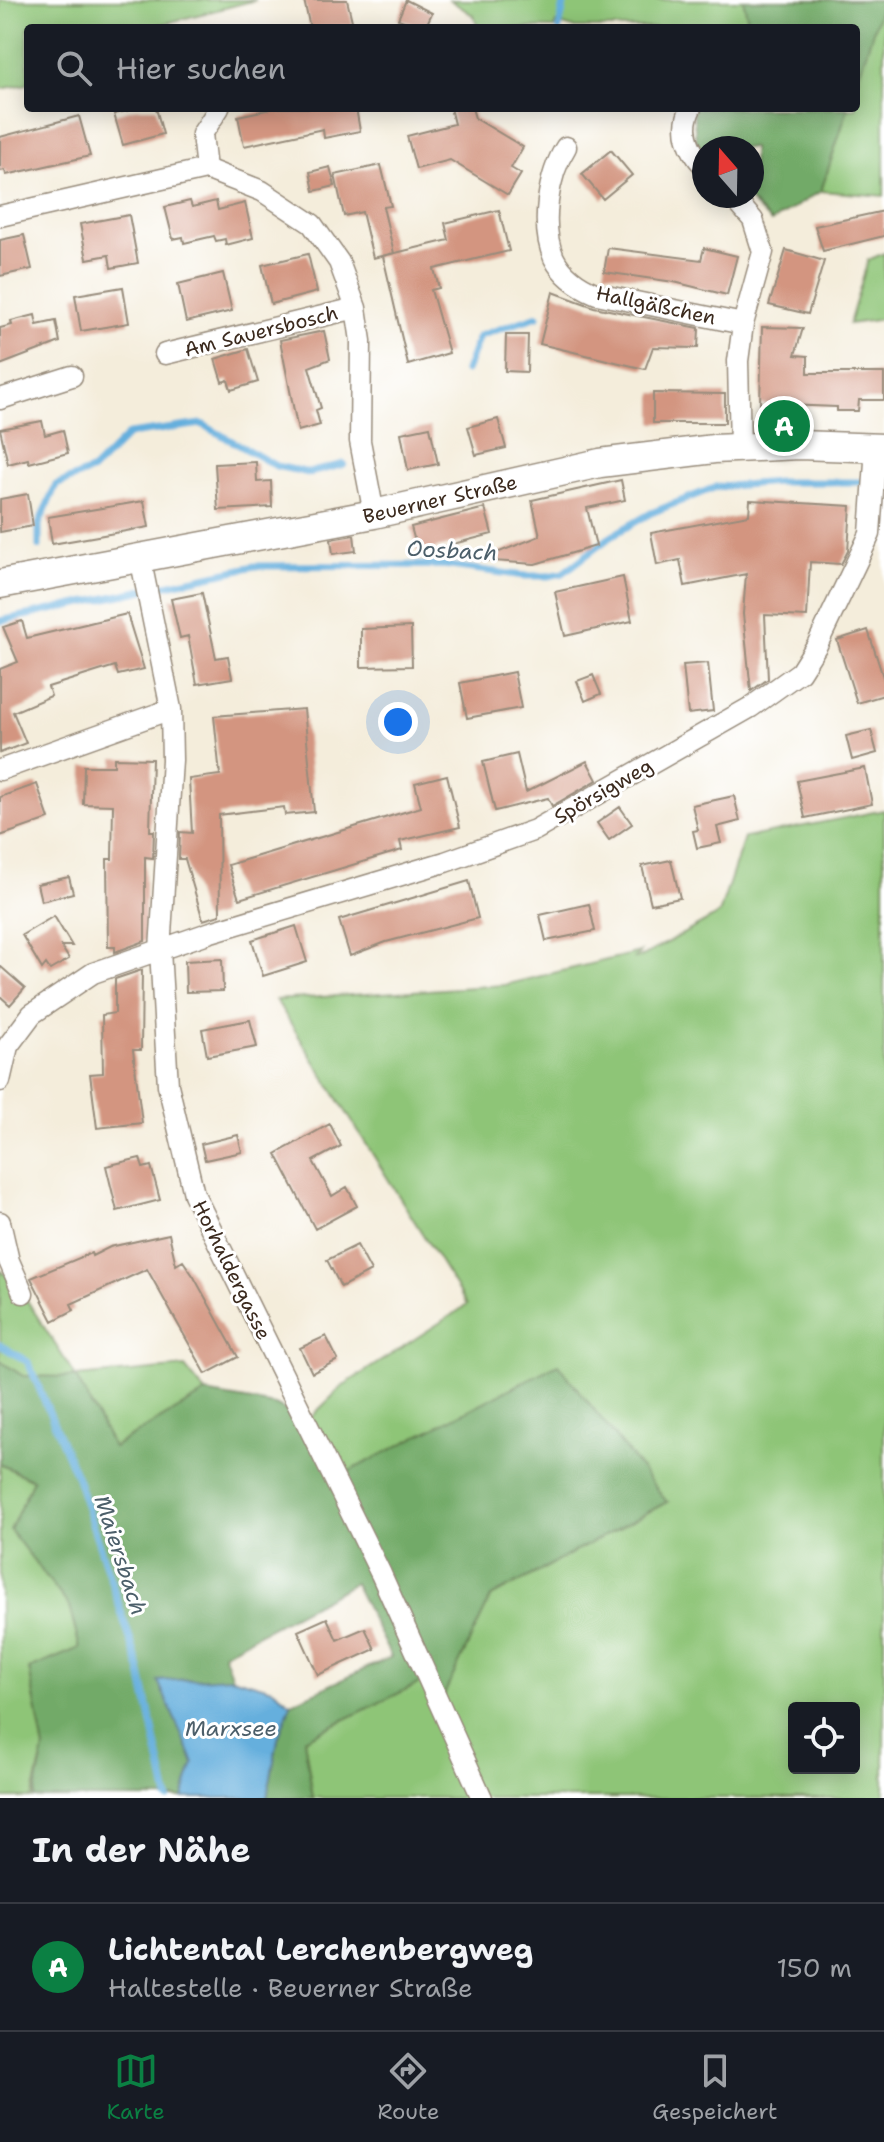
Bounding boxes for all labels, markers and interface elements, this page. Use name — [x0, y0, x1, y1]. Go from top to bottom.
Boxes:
search box — [24, 24, 860, 112]
icon: search — [52, 46, 96, 90]
text: Hier suchen — [116, 48, 286, 89]
north arrow — [692, 136, 764, 208]
street label: Hallgäßchen — [594, 280, 718, 330]
street label: Am Sauersbosch — [181, 299, 341, 363]
pin: A — [758, 396, 810, 456]
street label: Beuerner Straße — [360, 469, 520, 529]
water label: Oosbach — [406, 534, 498, 567]
your location — [378, 702, 418, 742]
street label: Spörsigweg — [549, 752, 657, 830]
street label: Horhaldergasse — [187, 1196, 277, 1344]
water label: Maiersbach — [87, 1491, 154, 1619]
map controls — [788, 1702, 860, 1774]
button: locate — [788, 1702, 860, 1774]
water label: Marxsee — [185, 1714, 277, 1743]
text: In der Nähe — [32, 1827, 251, 1873]
text: Lichtental Lerchenbergweg — [108, 1929, 533, 1970]
text: A — [48, 1950, 68, 1985]
text: 150 m — [776, 1950, 852, 1985]
text: Haltestelle · Beuerner Straße — [108, 1970, 473, 2005]
tab: Karte — [106, 2049, 165, 2126]
tab: Route — [378, 2049, 439, 2126]
tab: Gespeichert — [652, 2049, 778, 2126]

